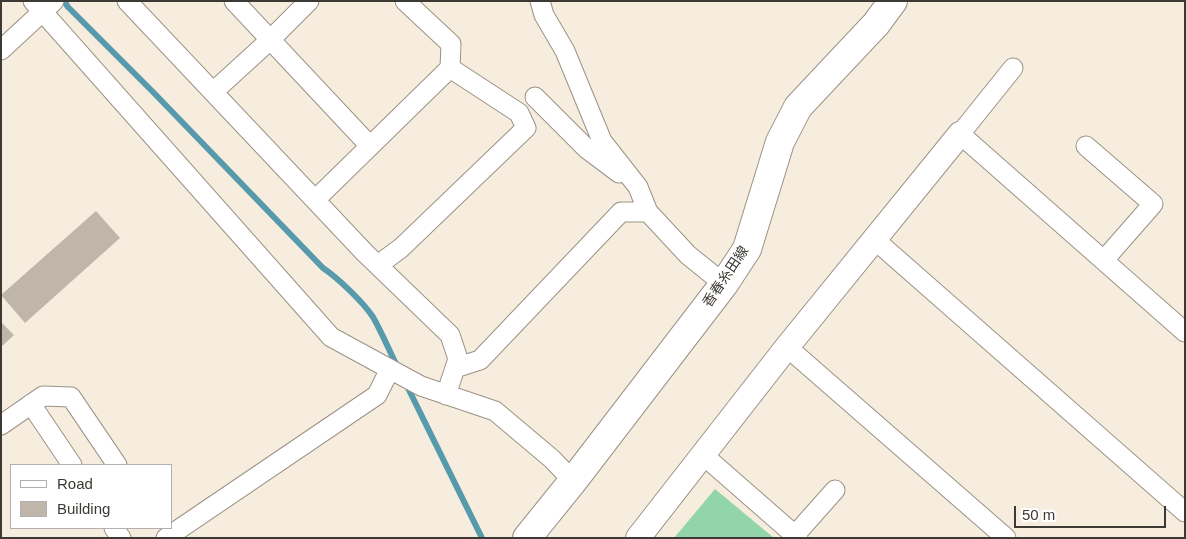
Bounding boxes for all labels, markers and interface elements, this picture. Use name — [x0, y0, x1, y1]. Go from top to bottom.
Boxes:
street label: 香春糸田線 — [699, 243, 753, 311]
legend — [10, 464, 172, 529]
text: Road — [57, 475, 93, 492]
scale bar — [1016, 496, 1168, 528]
text: Building — [57, 500, 110, 517]
text: 50 m — [1022, 506, 1055, 523]

